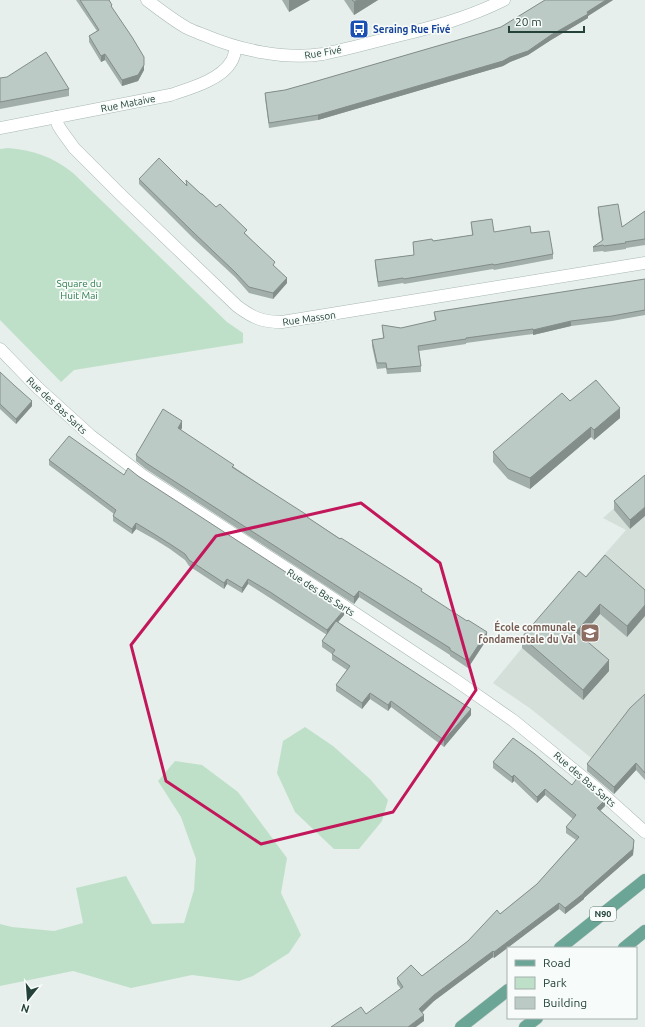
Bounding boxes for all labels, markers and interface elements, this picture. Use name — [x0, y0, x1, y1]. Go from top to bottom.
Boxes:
scale bar — [509, 8, 584, 34]
text: 20 m — [515, 15, 542, 28]
bus stop icon: Seraing Rue Fivé — [348, 18, 370, 40]
place label: Seraing Rue Fivé — [373, 24, 451, 35]
street label: Rue Fivé — [304, 44, 343, 61]
street label: Rue Mataive — [100, 93, 156, 114]
park label: Square du Huit Mai — [56, 278, 102, 301]
street label: Rue Masson — [282, 309, 336, 328]
street label: Rue des Bas Sarts — [24, 375, 89, 436]
street label: Rue des Bas Sarts — [285, 566, 357, 618]
place label: École communale fondamentale du Val — [478, 620, 576, 645]
school or university icon: École communale fondamentale du Val — [579, 622, 601, 644]
street label: Rue des Bas Sarts — [552, 750, 618, 809]
road number: N90 — [590, 907, 616, 921]
legend — [507, 947, 637, 1019]
text: Road — [543, 956, 571, 969]
text: Park — [543, 976, 567, 989]
north arrow — [8, 979, 48, 1019]
text: Building — [543, 996, 587, 1009]
text: N — [19, 1002, 31, 1016]

